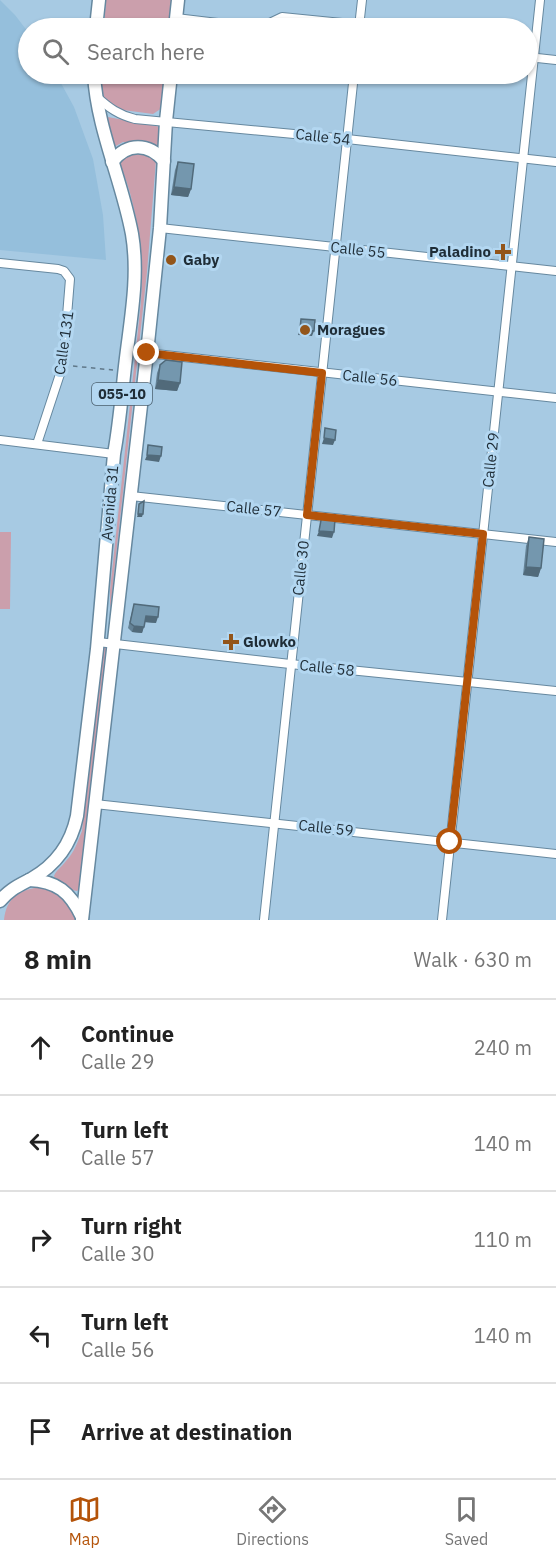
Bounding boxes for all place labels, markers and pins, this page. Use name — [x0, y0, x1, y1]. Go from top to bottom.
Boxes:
place label: Paladino — [429, 242, 491, 261]
marker: Paladino — [496, 245, 510, 259]
place label: Gaby — [183, 250, 219, 269]
marker: Gaby — [164, 253, 178, 267]
place label: Moragues — [317, 320, 386, 339]
marker: Moragues — [298, 323, 312, 337]
place label: Glowko — [243, 632, 296, 651]
marker: Glowko — [224, 635, 238, 649]

